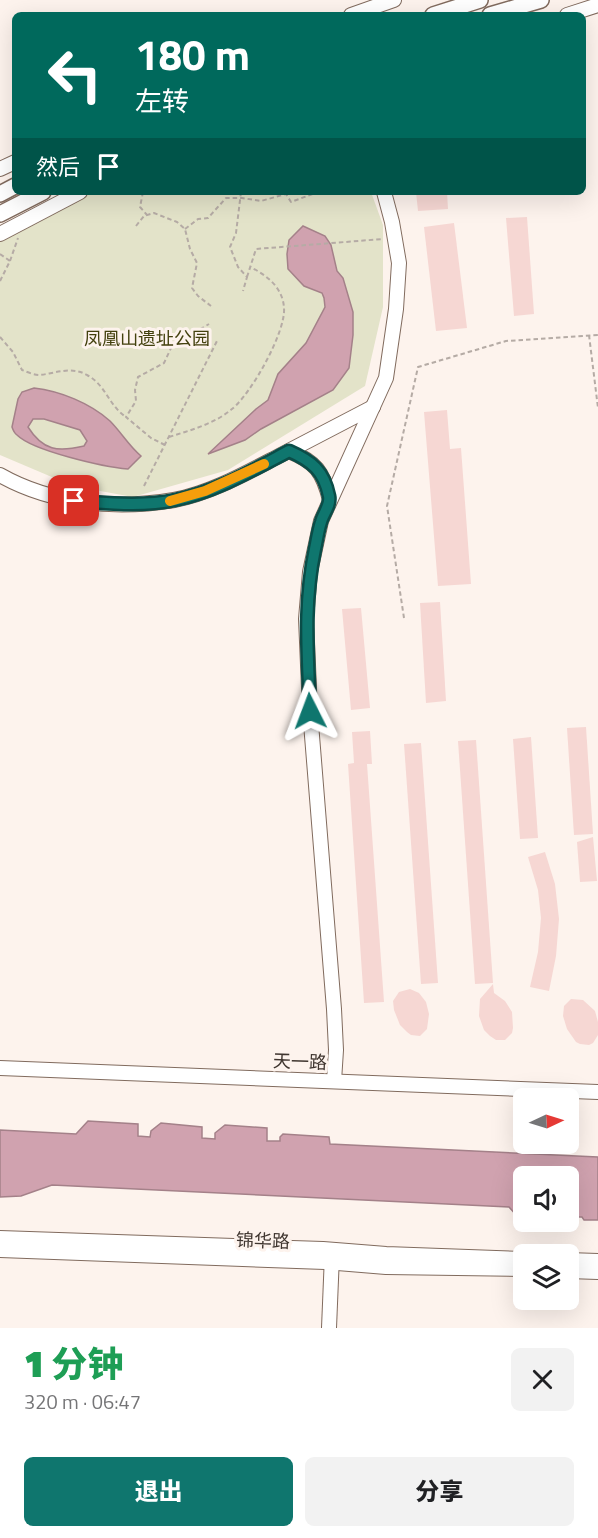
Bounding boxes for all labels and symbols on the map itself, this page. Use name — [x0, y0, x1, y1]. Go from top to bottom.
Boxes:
park label: 凤凰山遗址公园 — [84, 325, 210, 352]
pin — [48, 475, 99, 526]
position arrow — [278, 679, 342, 743]
street label: 天一路 — [273, 1047, 327, 1076]
north arrow — [513, 1088, 579, 1154]
street label: 锦华路 — [236, 1226, 290, 1255]

